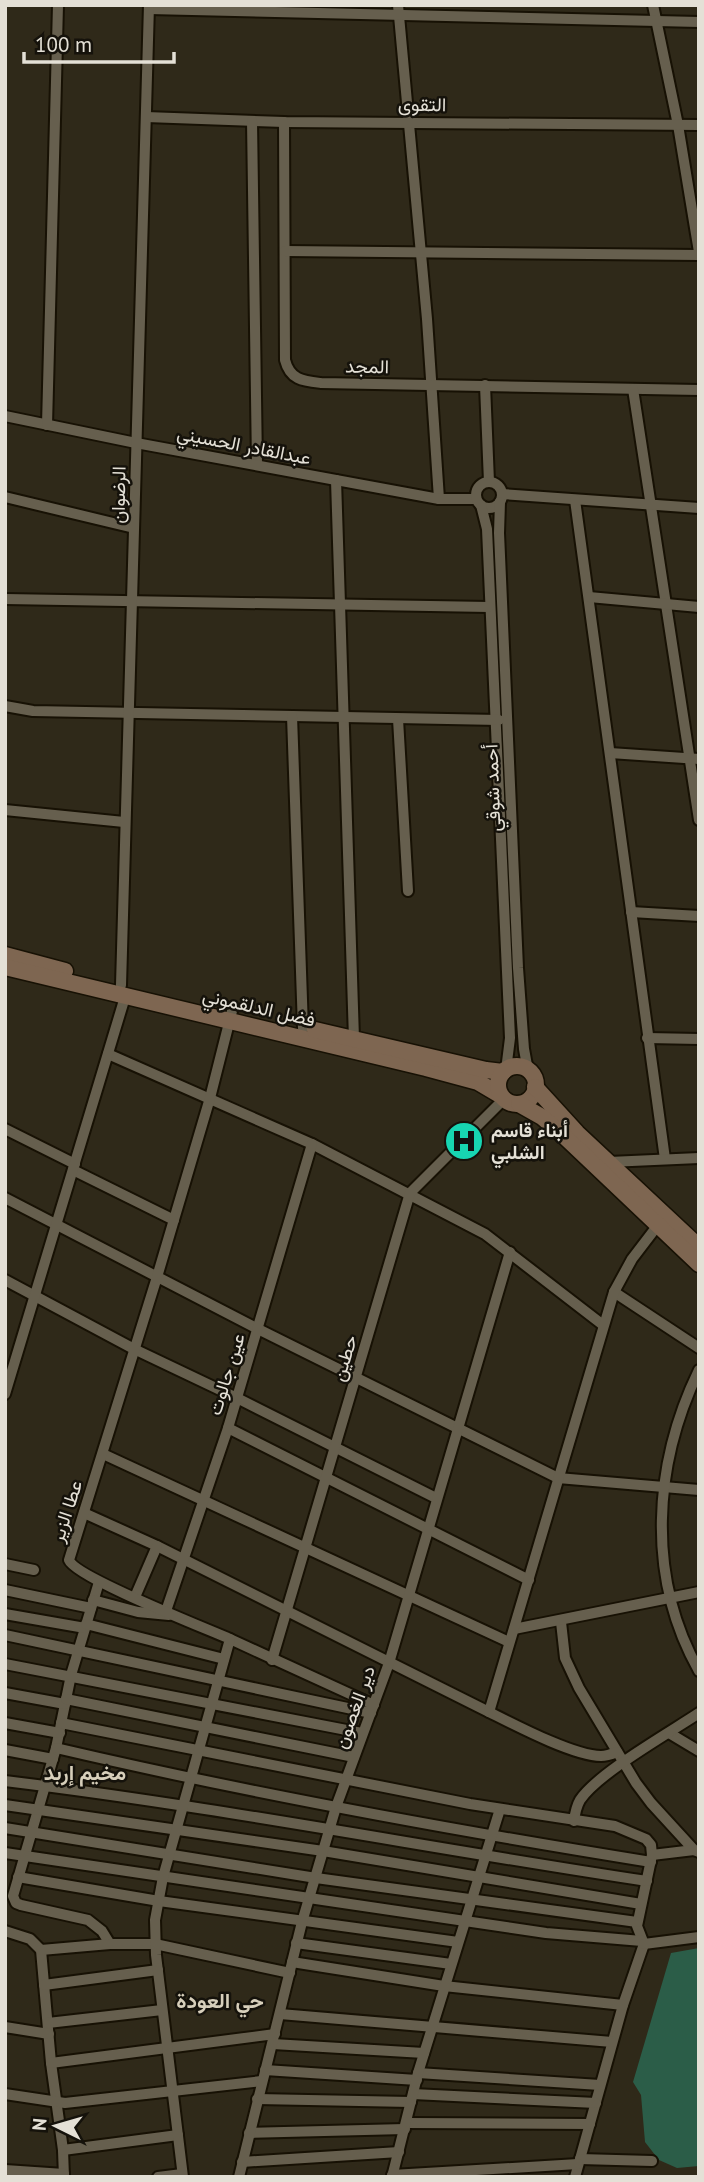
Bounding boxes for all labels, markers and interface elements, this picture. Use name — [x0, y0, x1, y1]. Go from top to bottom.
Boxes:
scale bar — [24, 21, 175, 65]
text: 100 m — [35, 31, 92, 58]
street label: التقوى — [398, 92, 446, 116]
street label: المجد — [345, 354, 389, 378]
street label: عبدالقادر الحسيني — [174, 420, 313, 474]
street label: الرضوان — [106, 466, 130, 524]
street label: أحمد شوقي — [478, 744, 510, 832]
street label: فضل الدلقموني — [199, 982, 318, 1036]
place label: أبناء قاسم الشلبي — [491, 1118, 568, 1169]
hospital icon: أبناء قاسم الشلبي — [443, 1120, 485, 1162]
street label: عين جالوت — [202, 1330, 250, 1418]
street label: حطين — [326, 1332, 362, 1384]
street label: عطا الزير — [44, 1477, 87, 1546]
street label: دير الغصون — [328, 1662, 380, 1752]
district label: مخيم إربد — [44, 1759, 126, 1787]
district label: حي العودة — [176, 1987, 264, 2018]
north arrow — [21, 2091, 91, 2161]
text: N — [27, 2117, 52, 2132]

